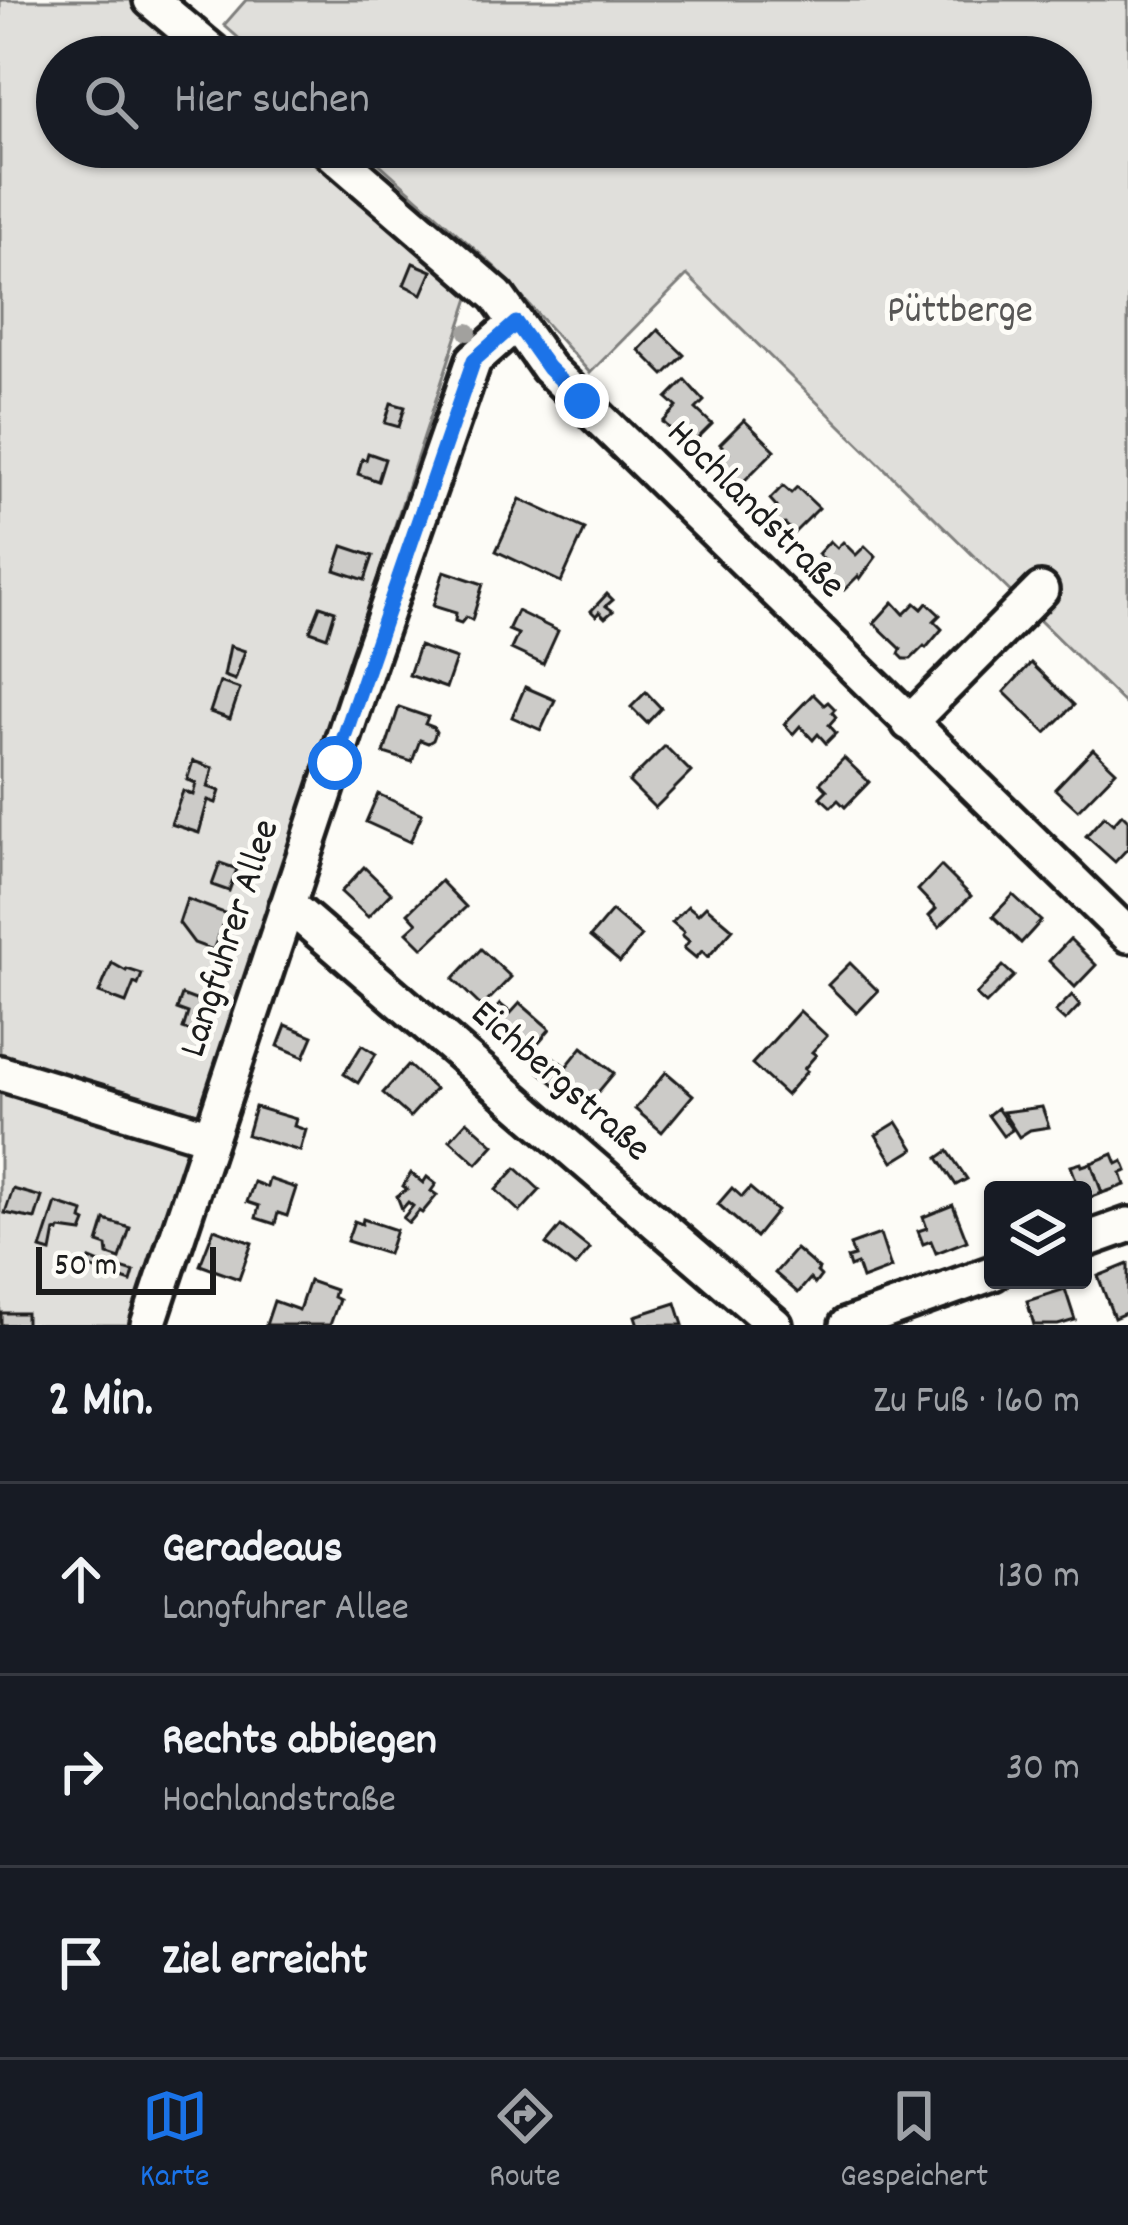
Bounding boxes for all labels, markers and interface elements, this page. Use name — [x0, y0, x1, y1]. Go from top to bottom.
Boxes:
search box — [36, 36, 1092, 168]
icon: search — [78, 69, 144, 135]
text: Hier suchen — [174, 70, 370, 134]
park label: Püttberge — [887, 286, 1033, 341]
route end — [555, 374, 609, 428]
street label: Hochlandstraße — [652, 409, 856, 613]
route start — [308, 736, 362, 790]
street label: Langfuhrer Allee — [168, 813, 296, 1065]
street label: Eichbergstraße — [457, 989, 661, 1177]
map controls — [984, 1181, 1092, 1289]
button: layers — [984, 1181, 1092, 1289]
scale bar — [36, 1241, 216, 1294]
text: 50 m — [54, 1244, 118, 1291]
text: 2 Min. — [48, 1367, 153, 1439]
text: Zu Fuß · 160 m — [873, 1376, 1080, 1431]
text: Geradeaus — [162, 1519, 343, 1583]
icon: ahead — [48, 1546, 114, 1612]
text: 130 m — [997, 1551, 1080, 1606]
text: Langfuhrer Allee — [162, 1583, 409, 1638]
text: Rechts abbiegen — [162, 1711, 437, 1775]
icon: right — [48, 1738, 114, 1804]
text: 30 m — [1006, 1743, 1080, 1798]
text: Hochlandstraße — [162, 1775, 396, 1830]
icon: arrive — [48, 1930, 114, 1996]
text: Ziel erreicht — [162, 1931, 367, 1995]
tab: Karte — [140, 2083, 209, 2202]
tab: Route — [489, 2083, 561, 2202]
tab: Gespeichert — [840, 2083, 988, 2202]

